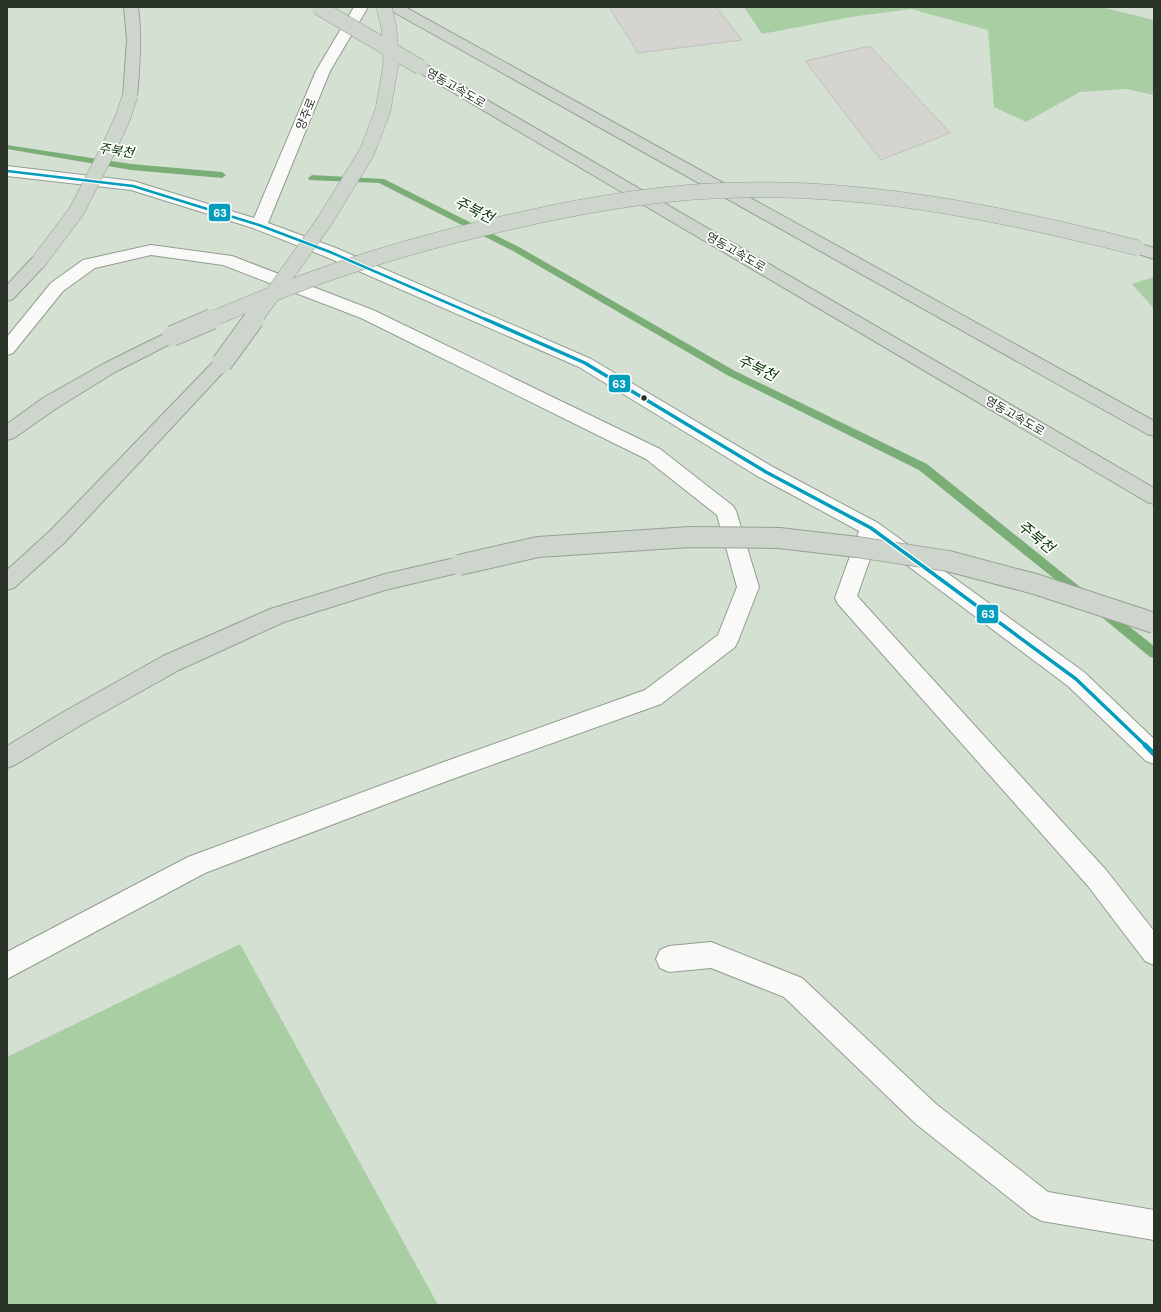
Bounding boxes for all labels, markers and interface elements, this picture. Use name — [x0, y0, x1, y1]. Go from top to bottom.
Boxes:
street label: 영동고속도로 — [423, 65, 489, 111]
street label: 양주로 — [292, 96, 320, 132]
water label: 주북천 — [97, 139, 136, 162]
water label: 주북천 — [451, 192, 499, 229]
line badge: 63 — [208, 203, 231, 222]
text: 63 — [213, 206, 227, 220]
street label: 영동고속도로 — [703, 229, 769, 275]
water label: 주북천 — [734, 350, 782, 387]
line badge: 63 — [608, 374, 631, 393]
text: 63 — [612, 377, 626, 391]
unlabelled marker — [639, 393, 649, 403]
street label: 영동고속도로 — [982, 393, 1048, 439]
water label: 주북천 — [1014, 516, 1060, 559]
line badge: 63 — [976, 604, 999, 624]
text: 63 — [981, 607, 995, 621]

